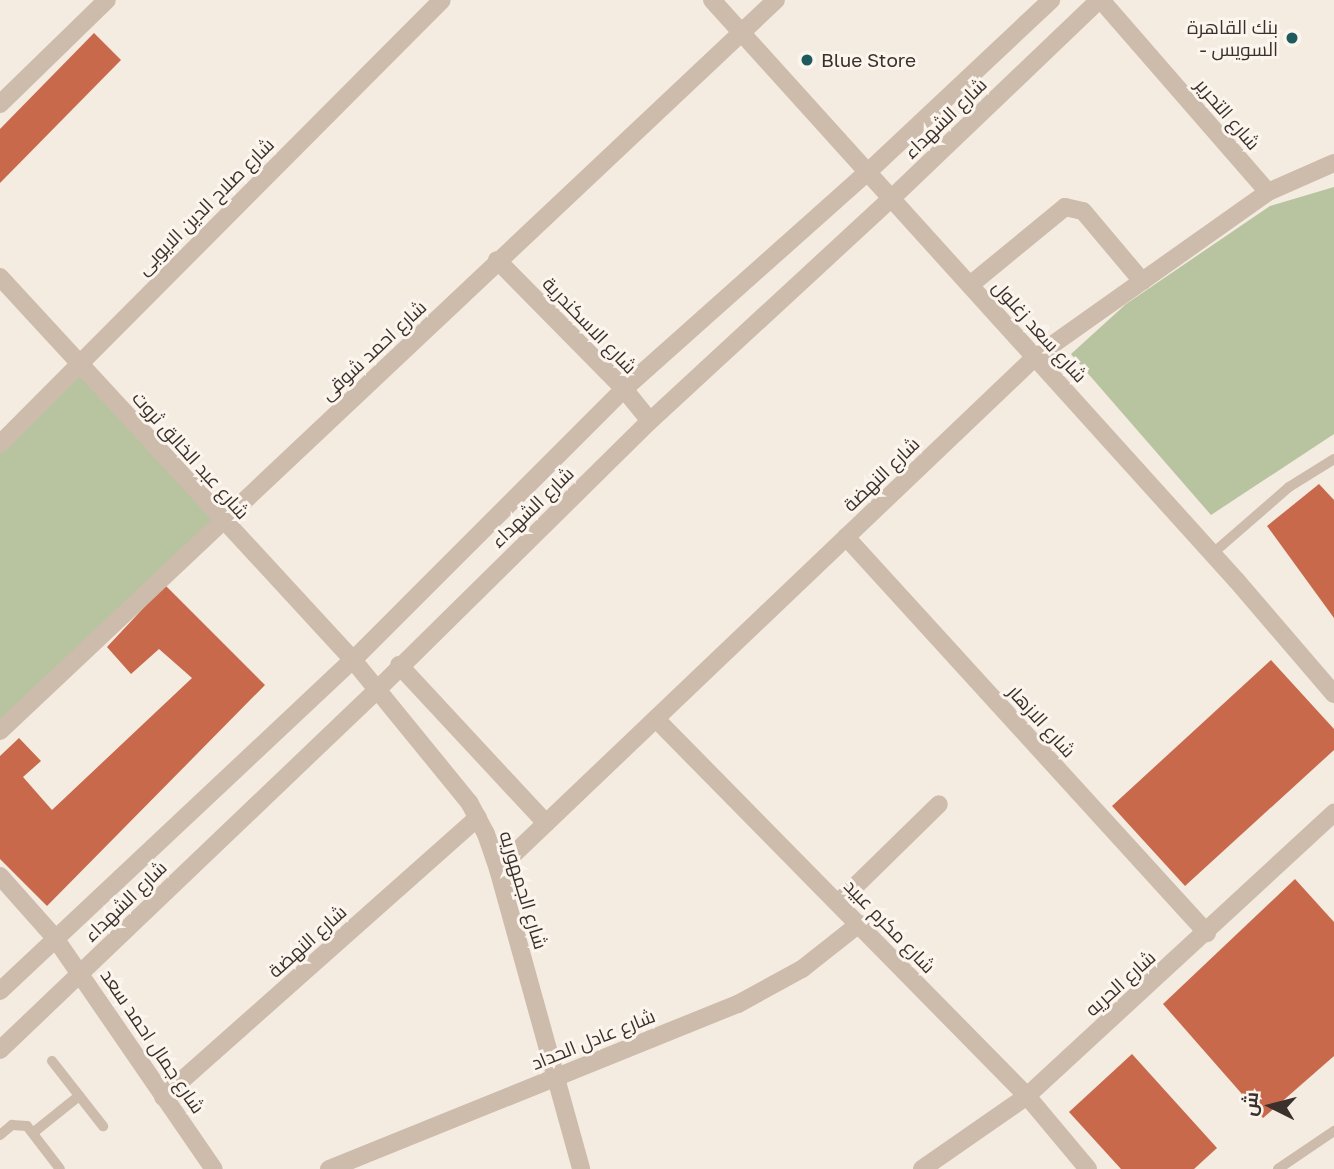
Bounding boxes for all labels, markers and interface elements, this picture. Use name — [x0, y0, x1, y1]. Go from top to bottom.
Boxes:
place label: بنك القاهرة - السويس — [1187, 16, 1278, 60]
marker: بنك القاهرة - السويس — [1284, 30, 1300, 46]
place label: Blue Store — [821, 49, 916, 71]
marker: Blue Store — [799, 52, 815, 68]
street label: شارع الشهداء — [899, 73, 991, 163]
street label: شارع التحرير — [1191, 74, 1265, 154]
street label: شارع صلاح الدين الايوبى — [132, 133, 278, 279]
street label: شارع الاسكندرية — [538, 272, 642, 378]
street label: شارع سعد زغلول — [988, 275, 1092, 387]
street label: شارع احمد شوقى — [315, 295, 431, 405]
street label: شارع عبد الخالق ثروت — [128, 387, 254, 523]
street label: شارع النهضة — [838, 432, 924, 516]
street label: شارع الشهداء — [486, 462, 578, 552]
street label: شارع الازهار — [1004, 680, 1080, 762]
street label: شارع الجمهوريه — [495, 828, 553, 952]
street label: شارع الشهداء — [79, 856, 171, 946]
street label: شارع مكرم عبيد — [840, 874, 940, 978]
street label: شارع النهضة — [263, 900, 351, 982]
street label: شارع الحريه — [1080, 946, 1160, 1020]
street label: شارع جمال احمد سعد — [96, 964, 210, 1118]
street label: شارع عادل الحداد — [528, 1004, 658, 1074]
north arrow — [1236, 1071, 1306, 1141]
text: ش — [1237, 1090, 1262, 1117]

